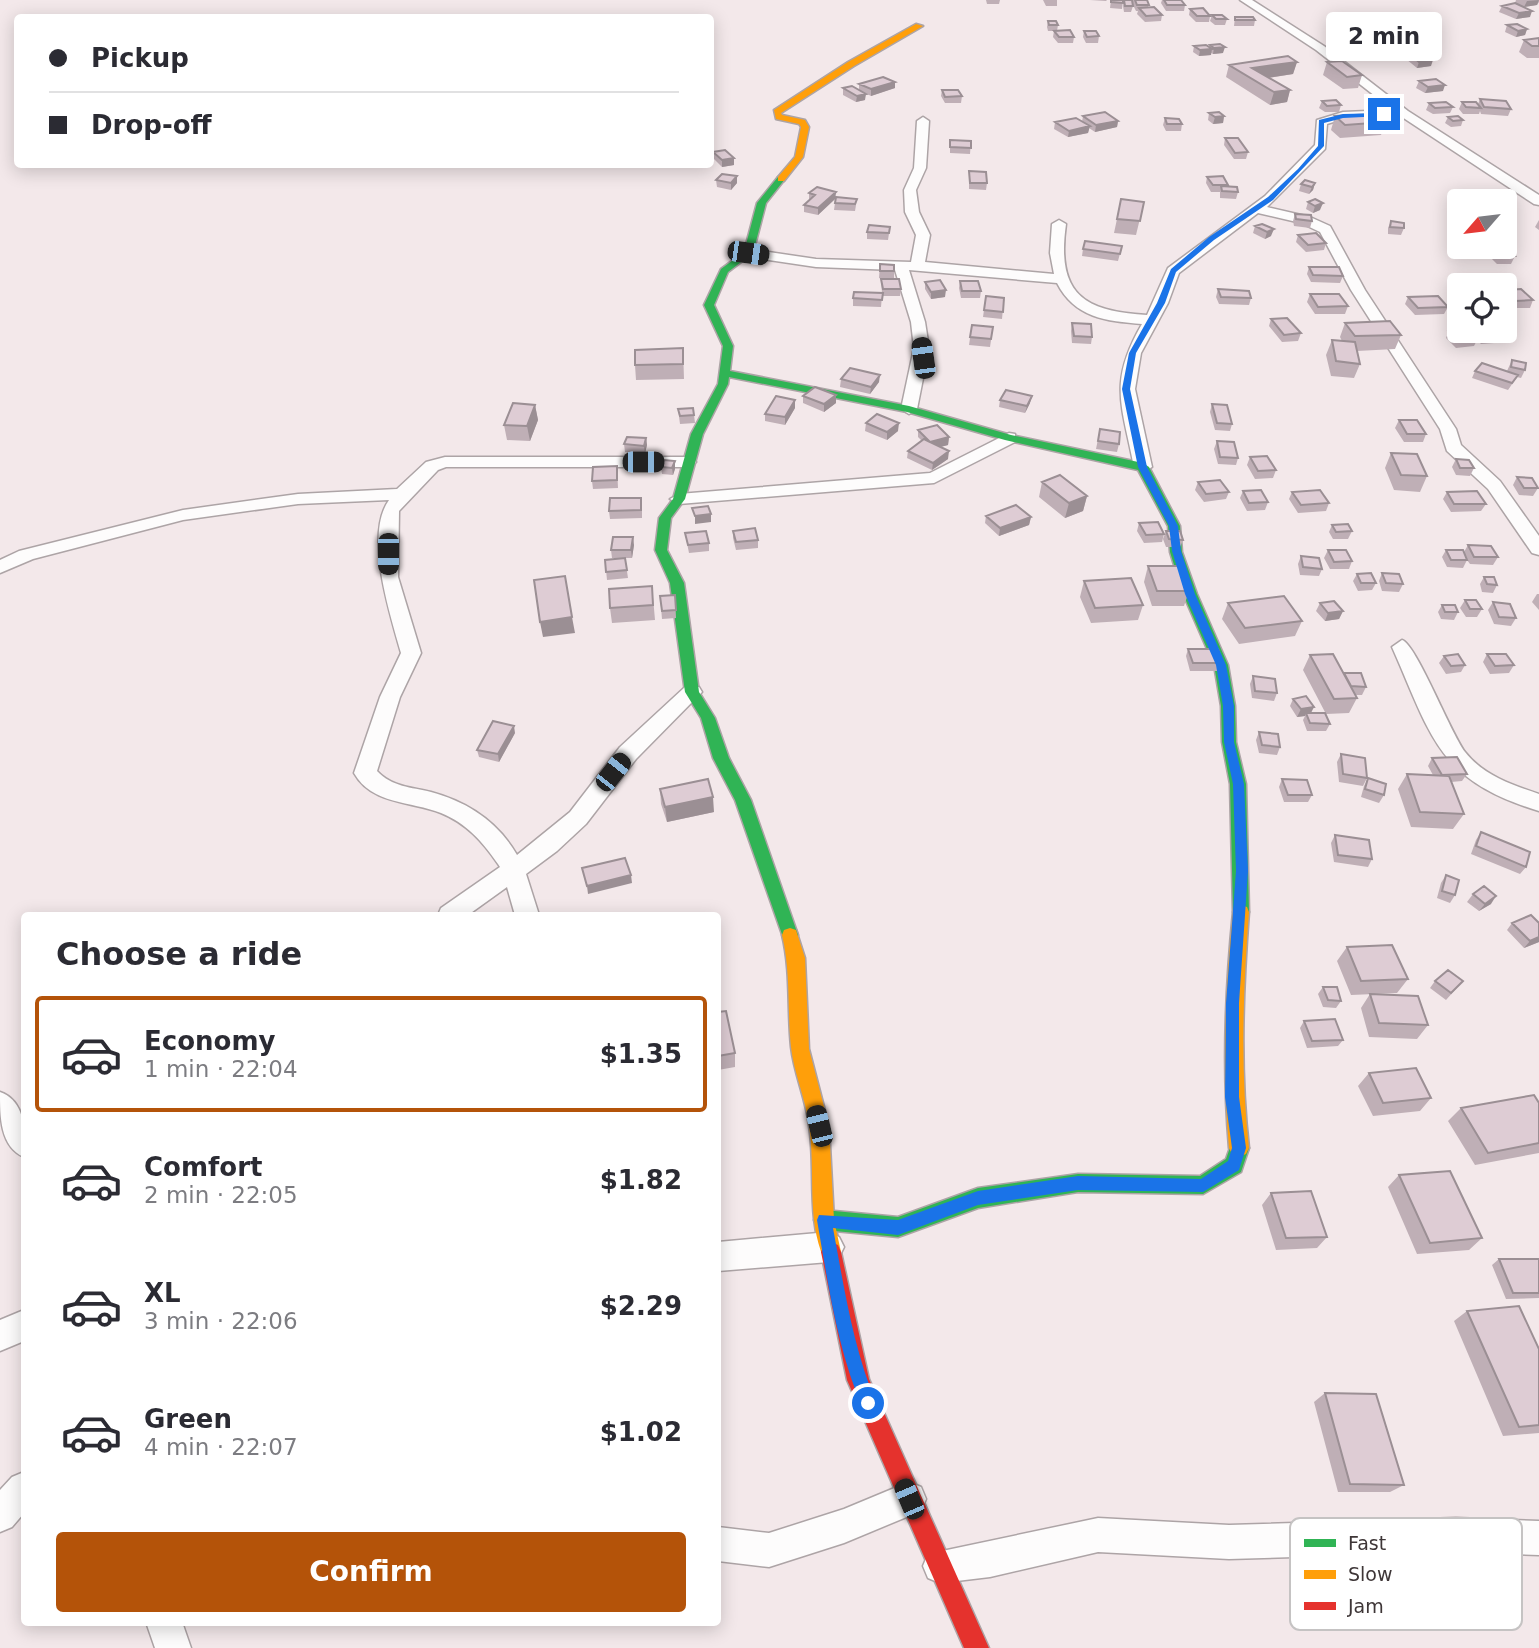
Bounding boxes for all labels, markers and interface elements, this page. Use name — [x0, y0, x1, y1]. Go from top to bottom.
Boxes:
callout: 2 min — [1326, 12, 1442, 61]
text: 2 min — [1348, 23, 1420, 49]
text: Pickup — [91, 43, 189, 73]
route end — [1368, 98, 1400, 130]
text: Drop-off — [91, 110, 212, 140]
north arrow — [1447, 189, 1517, 259]
map controls — [1447, 189, 1517, 343]
car — [726, 240, 771, 266]
button: locate — [1447, 273, 1517, 343]
car — [910, 336, 937, 380]
car — [623, 452, 665, 473]
car — [378, 533, 399, 575]
car — [592, 749, 635, 795]
text: Choose a ride — [56, 935, 302, 973]
icon: car — [60, 1023, 123, 1086]
text: Economy — [144, 1026, 275, 1056]
text: $1.35 — [600, 1039, 682, 1069]
text: 1 min · 22:04 — [144, 1056, 298, 1082]
car — [804, 1103, 835, 1149]
icon: car — [60, 1149, 123, 1212]
text: Comfort — [144, 1152, 262, 1182]
text: $1.82 — [600, 1165, 682, 1195]
text: 2 min · 22:05 — [144, 1182, 298, 1208]
icon: car — [60, 1275, 123, 1338]
text: XL — [144, 1278, 181, 1308]
text: $2.29 — [600, 1291, 682, 1321]
text: 3 min · 22:06 — [144, 1308, 298, 1334]
route start — [852, 1387, 884, 1419]
icon: car — [60, 1401, 123, 1464]
text: Green — [144, 1404, 232, 1434]
text: $1.02 — [600, 1417, 682, 1447]
text: 4 min · 22:07 — [144, 1434, 298, 1460]
car — [892, 1476, 927, 1522]
legend — [1290, 1518, 1522, 1630]
button: Confirm — [56, 1532, 686, 1612]
text: Fast — [1348, 1532, 1386, 1554]
text: Slow — [1348, 1563, 1393, 1585]
text: Jam — [1347, 1595, 1384, 1617]

